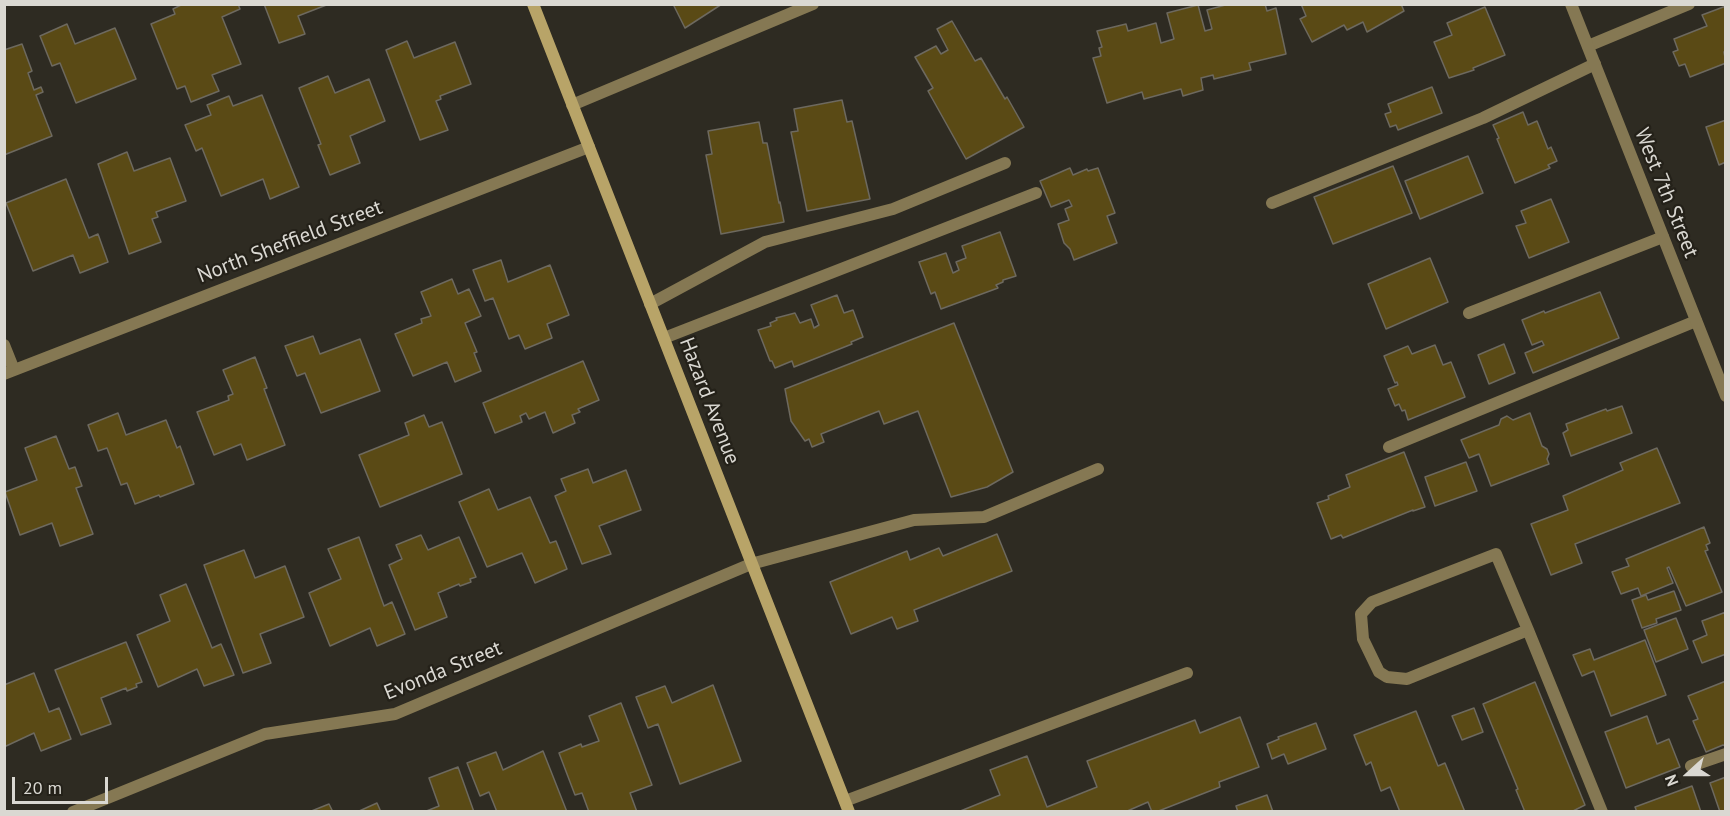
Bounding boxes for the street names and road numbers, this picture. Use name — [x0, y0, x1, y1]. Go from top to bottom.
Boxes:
street label: West 7th Street — [1629, 125, 1703, 261]
street label: North Sheffield Street — [194, 195, 386, 289]
street label: Hazard Avenue — [673, 334, 745, 468]
street label: Evonda Street — [380, 636, 506, 706]

